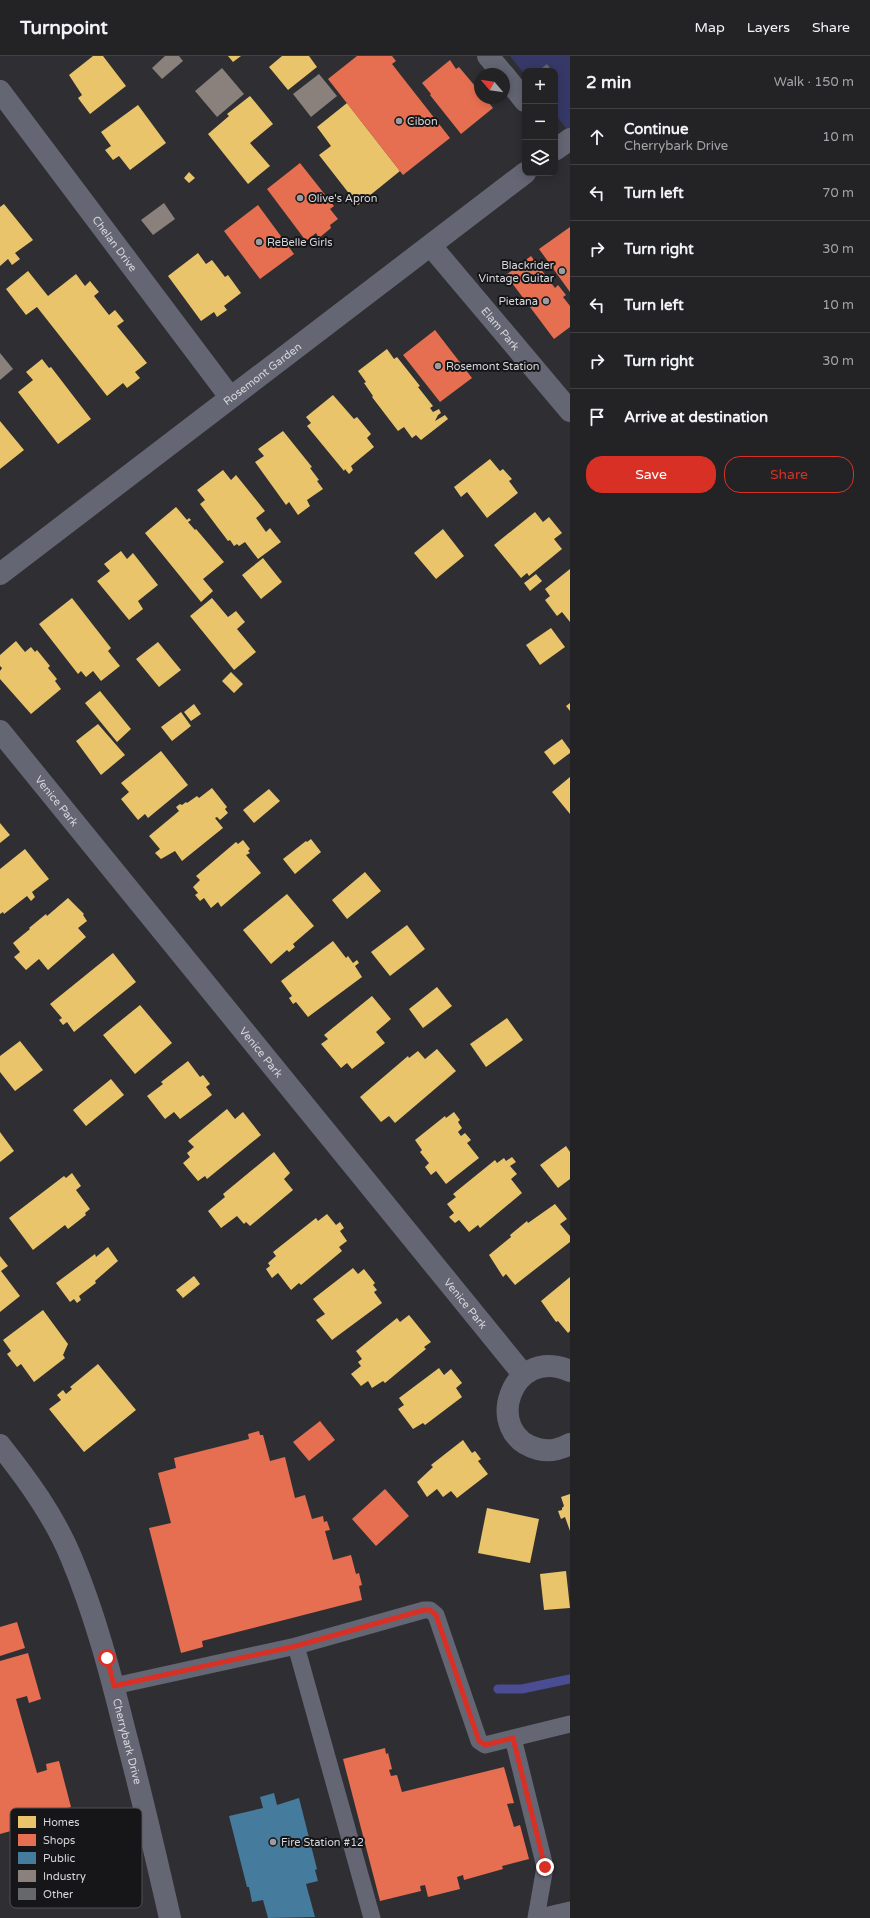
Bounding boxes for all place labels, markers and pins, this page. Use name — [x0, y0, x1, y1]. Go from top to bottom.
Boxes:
place label: Cibon — [407, 115, 438, 128]
marker: Cibon — [394, 116, 404, 126]
place label: Olive's Apron — [308, 192, 377, 205]
marker: Olive's Apron — [295, 193, 305, 203]
place label: ReBelle Girls — [267, 236, 333, 249]
marker: ReBelle Girls — [254, 237, 264, 247]
place label: Blackrider Vintage Guitar — [478, 259, 555, 285]
marker: Blackrider Vintage Guitar — [557, 266, 567, 276]
place label: Pietana — [498, 295, 538, 308]
marker: Pietana — [541, 296, 551, 306]
place label: Rosemont Station — [446, 360, 540, 373]
marker: Rosemont Station — [433, 361, 443, 371]
place label: Fire Station #12 — [281, 1836, 364, 1849]
marker: Fire Station #12 — [268, 1837, 278, 1847]

